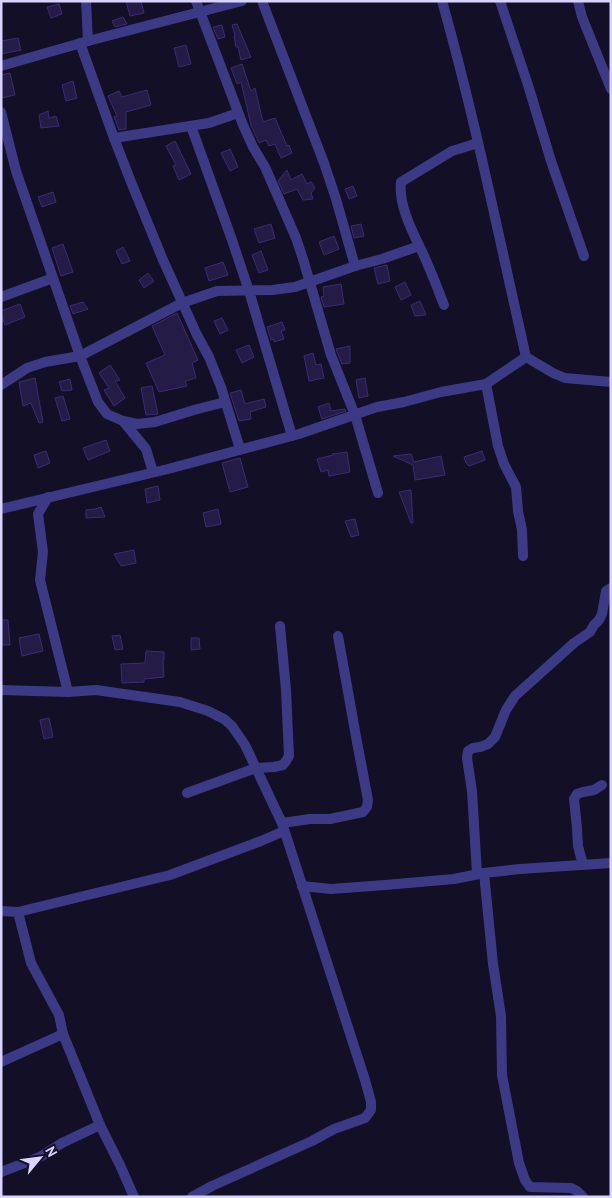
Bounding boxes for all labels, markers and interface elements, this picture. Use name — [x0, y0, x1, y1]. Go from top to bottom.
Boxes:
north arrow — [15, 1133, 65, 1183]
text: N — [41, 1143, 61, 1160]

